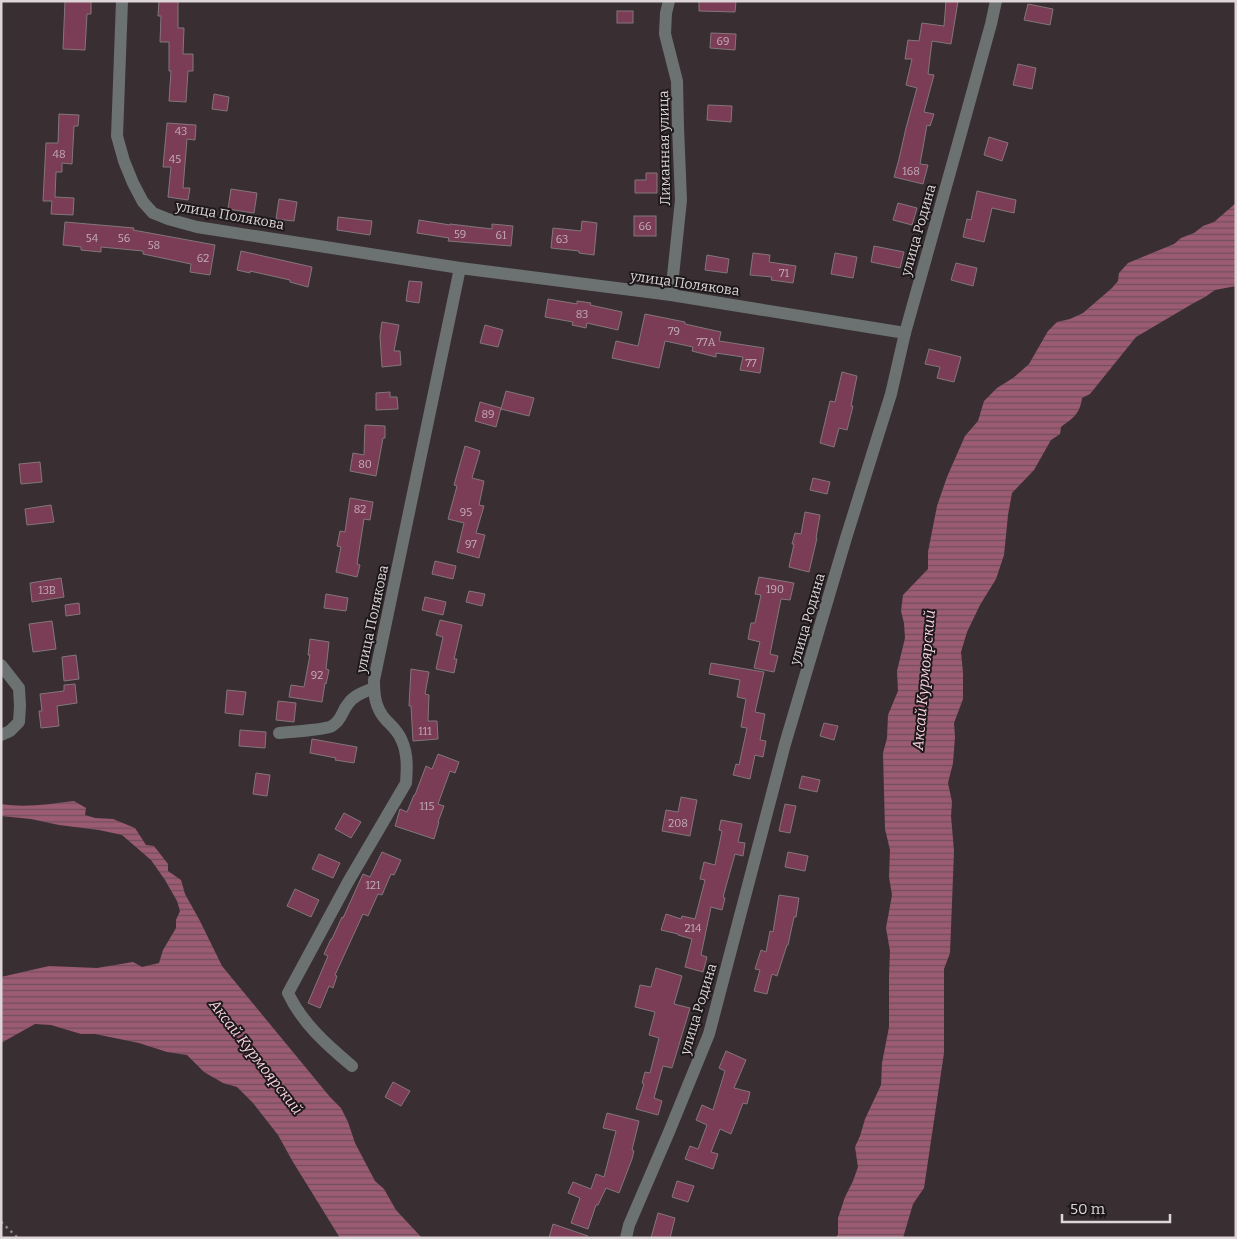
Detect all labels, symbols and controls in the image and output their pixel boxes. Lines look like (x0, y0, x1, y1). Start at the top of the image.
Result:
house number: 69 (717, 35, 729, 48)
street label: Лиманная улица (655, 90, 674, 206)
house number: 43 (175, 125, 187, 138)
house number: 48 (52, 148, 66, 161)
house number: 45 (169, 153, 181, 166)
house number: 168 (902, 165, 920, 178)
street label: улица Родина (897, 182, 940, 279)
street label: улица Полякова (173, 197, 286, 233)
house number: 66 (639, 220, 651, 233)
house number: 59 (454, 228, 466, 241)
house number: 61 (496, 229, 507, 242)
house number: 54 (86, 232, 99, 245)
house number: 56 (118, 232, 130, 245)
house number: 63 (556, 233, 568, 246)
house number: 58 (148, 239, 160, 252)
house number: 62 (197, 252, 209, 265)
street label: улица Полякова (628, 267, 741, 300)
house number: 71 (779, 267, 790, 280)
house number: 83 (576, 308, 588, 321)
house number: 79 (668, 325, 680, 338)
house number: 77А (697, 336, 716, 349)
house number: 77 (745, 357, 757, 370)
house number: 89 (481, 408, 495, 421)
house number: 80 (358, 458, 372, 471)
house number: 82 (354, 503, 366, 516)
house number: 95 (460, 506, 472, 519)
house number: 97 (465, 538, 477, 551)
street label: улица Полякова (353, 563, 392, 676)
street label: улица Родина (786, 571, 829, 668)
house number: 190 (766, 583, 784, 596)
house number: 13В (38, 584, 56, 597)
water label: Аксай Курмоярский (909, 609, 939, 752)
house number: 92 (311, 669, 323, 682)
house number: 111 (418, 725, 432, 738)
house number: 115 (420, 800, 435, 813)
house number: 208 (668, 817, 688, 830)
house number: 121 (366, 879, 381, 892)
house number: 214 (685, 922, 702, 935)
street label: улица Родина (676, 961, 721, 1058)
water label: Аксай Курмоярский (205, 995, 306, 1118)
scale bar (1062, 1192, 1170, 1224)
text: 50 m (1070, 1200, 1106, 1218)

